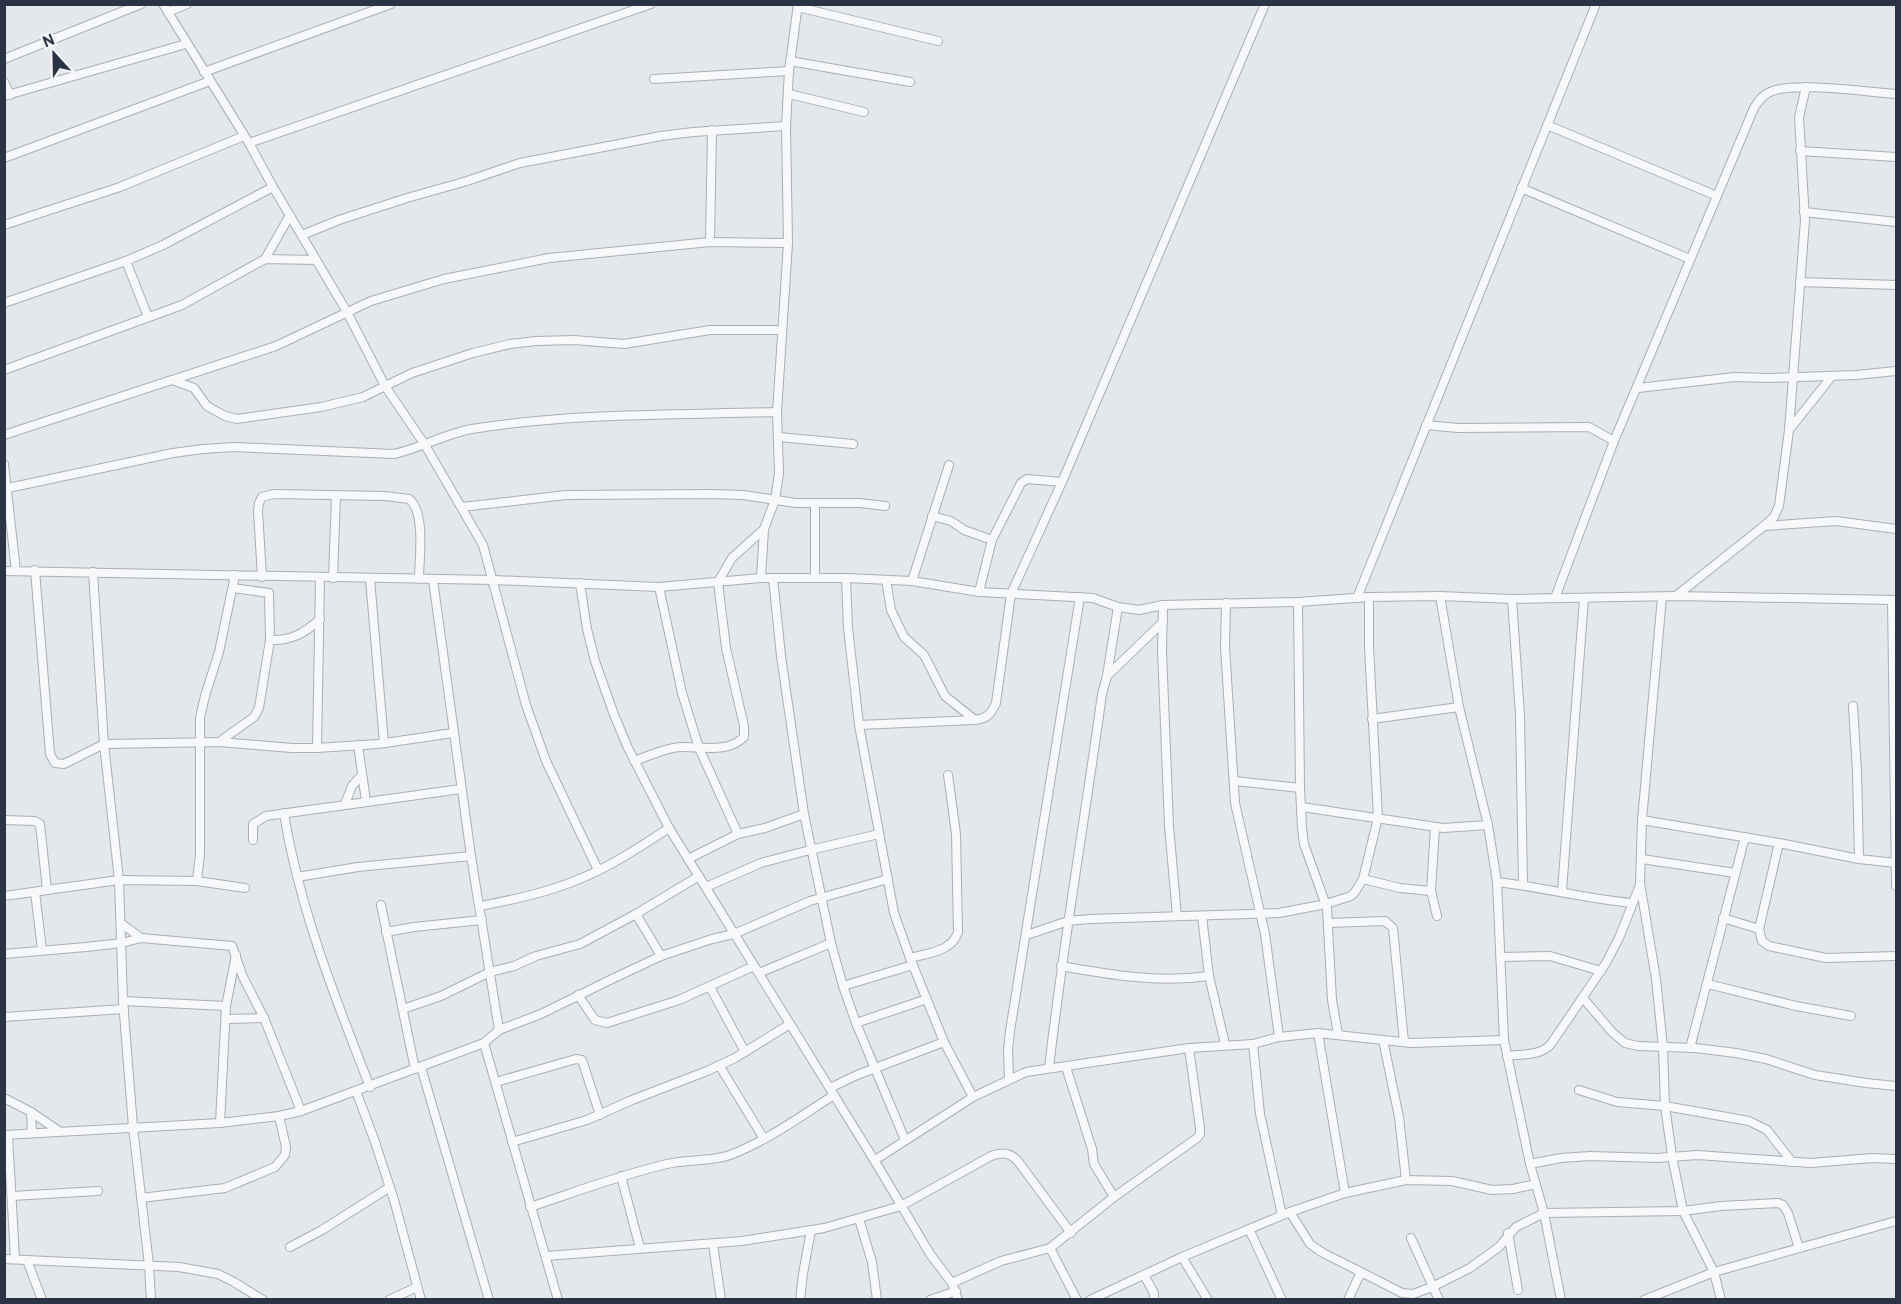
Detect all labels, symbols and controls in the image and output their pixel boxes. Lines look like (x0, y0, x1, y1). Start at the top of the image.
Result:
north arrow (24, 24, 84, 84)
text: N (40, 31, 58, 53)

